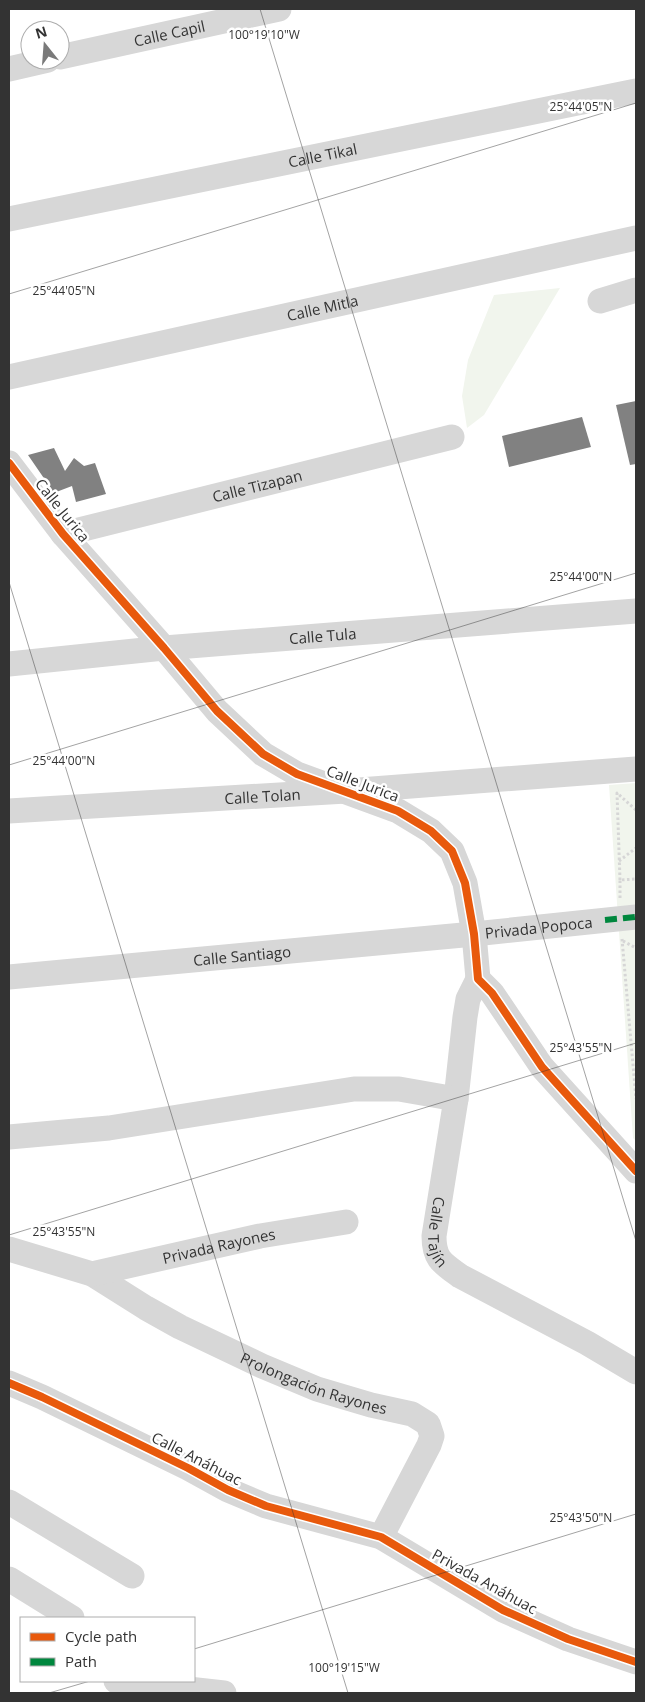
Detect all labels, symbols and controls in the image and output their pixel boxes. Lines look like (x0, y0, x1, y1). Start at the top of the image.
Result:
street label: Calle Capil (132, 16, 207, 51)
north arrow (20, 20, 70, 70)
text: N (33, 21, 49, 43)
text: 100°19'10"W (228, 26, 300, 43)
text: 25°44'05"N (550, 98, 612, 115)
street label: Calle Tikal (286, 138, 359, 172)
text: 25°44'05"N (33, 282, 95, 299)
street label: Calle Mitla (285, 290, 360, 325)
street label: Calle Tizapan (210, 465, 304, 506)
street label: Calle Jurica (31, 474, 95, 546)
text: 25°44'00"N (550, 568, 612, 585)
street label: Calle Tula (288, 623, 357, 648)
text: 25°44'00"N (33, 752, 95, 769)
street label: Calle Jurica (324, 760, 402, 806)
street label: Calle Tolan (224, 784, 301, 808)
street label: Privada Popoca (484, 912, 593, 943)
street label: Calle Santiago (192, 941, 292, 970)
text: 25°43'55"N (550, 1039, 612, 1056)
street label: Calle Tajín (424, 1195, 452, 1271)
text: 25°43'55"N (33, 1223, 95, 1240)
street label: Privada Rayones (160, 1224, 277, 1268)
street label: Prolongación Rayones (237, 1347, 389, 1418)
street label: Calle Anáhuac (149, 1427, 245, 1489)
text: 25°43'50"N (550, 1509, 612, 1526)
street label: Privada Anáhuac (429, 1544, 541, 1618)
legend (20, 1617, 195, 1682)
text: Cycle path (65, 1626, 137, 1646)
text: Path (65, 1651, 97, 1671)
text: 100°19'15"W (308, 1659, 380, 1676)

